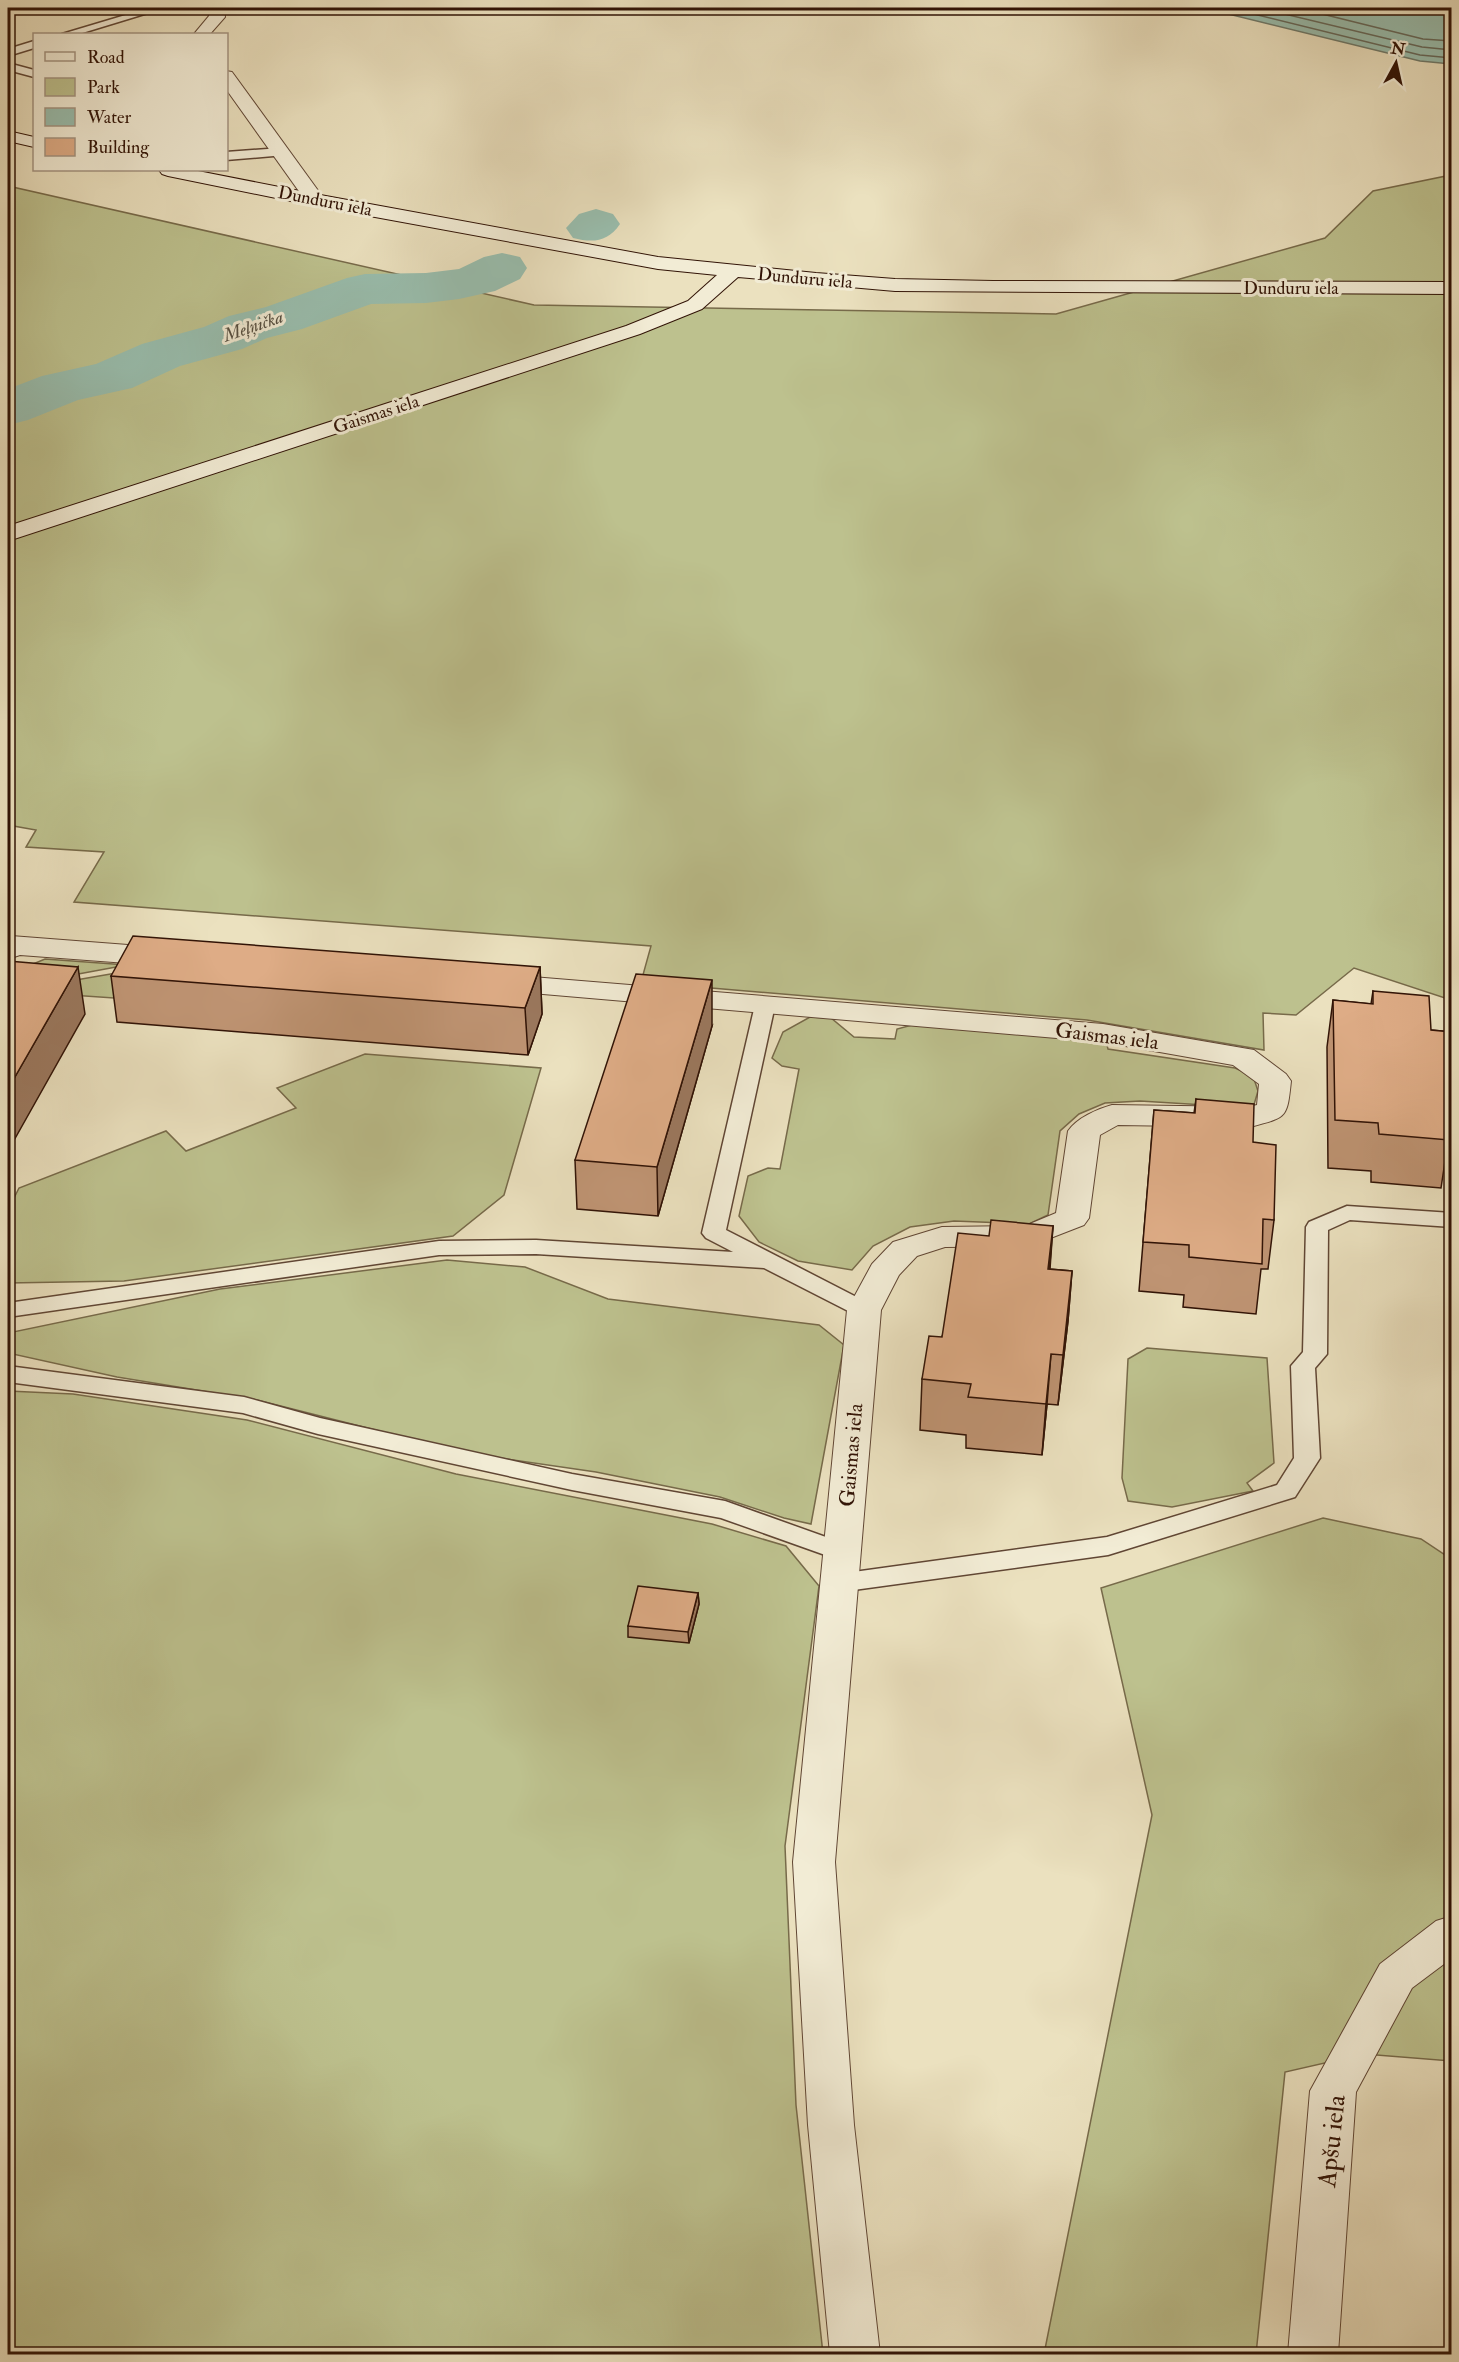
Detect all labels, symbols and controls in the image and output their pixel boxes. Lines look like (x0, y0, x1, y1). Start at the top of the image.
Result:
legend (33, 33, 228, 171)
north arrow (1366, 33, 1426, 93)
text: N (1388, 38, 1407, 60)
text: Road (87, 46, 125, 69)
text: Park (87, 76, 120, 99)
text: Water (86, 106, 131, 129)
text: Building (87, 136, 150, 159)
street label: Dunduru iela (276, 181, 375, 222)
street label: Dunduru iela (756, 263, 854, 294)
street label: Dunduru iela (1243, 277, 1339, 300)
water label: Meļņička (219, 305, 286, 348)
street label: Gaismas iela (330, 390, 423, 439)
street label: Gaismas iela (1054, 1017, 1161, 1056)
street label: Gaismas iela (834, 1402, 870, 1508)
street label: Apšu iela (1311, 2093, 1354, 2190)

